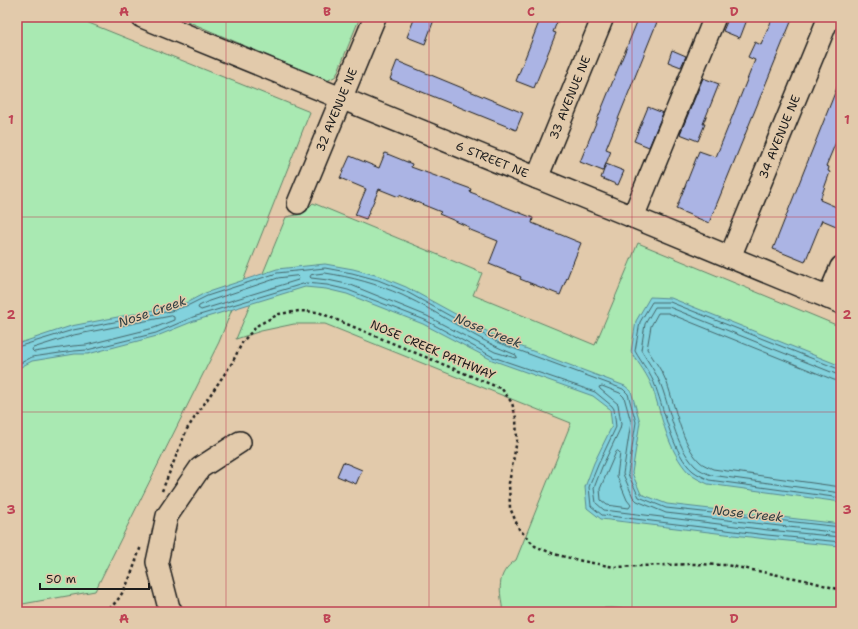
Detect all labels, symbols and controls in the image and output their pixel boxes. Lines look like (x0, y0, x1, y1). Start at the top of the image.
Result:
text: A (119, 3, 129, 20)
text: B (323, 3, 331, 20)
text: C (527, 3, 535, 20)
text: D (729, 3, 739, 20)
street label: 33 AVENUE NE (546, 53, 594, 142)
street label: 32 AVENUE NE (312, 65, 361, 154)
street label: 34 AVENUE NE (755, 92, 804, 181)
text: 1 (8, 111, 14, 128)
text: 1 (844, 111, 850, 128)
street label: 6 STREET NE (453, 138, 531, 182)
water label: Nose Creek (116, 292, 189, 331)
text: 2 (6, 306, 16, 323)
text: 2 (842, 306, 852, 323)
water label: Nose Creek (452, 309, 524, 352)
street label: NOSE CREEK PATHWAY (368, 316, 499, 384)
text: 3 (6, 501, 16, 518)
water label: Nose Creek (712, 501, 785, 526)
text: 3 (842, 501, 852, 518)
scale bar (40, 565, 149, 591)
text: 50 m (46, 571, 76, 587)
text: A (119, 610, 129, 627)
text: B (323, 610, 331, 627)
text: C (527, 610, 535, 627)
text: D (729, 610, 739, 627)

